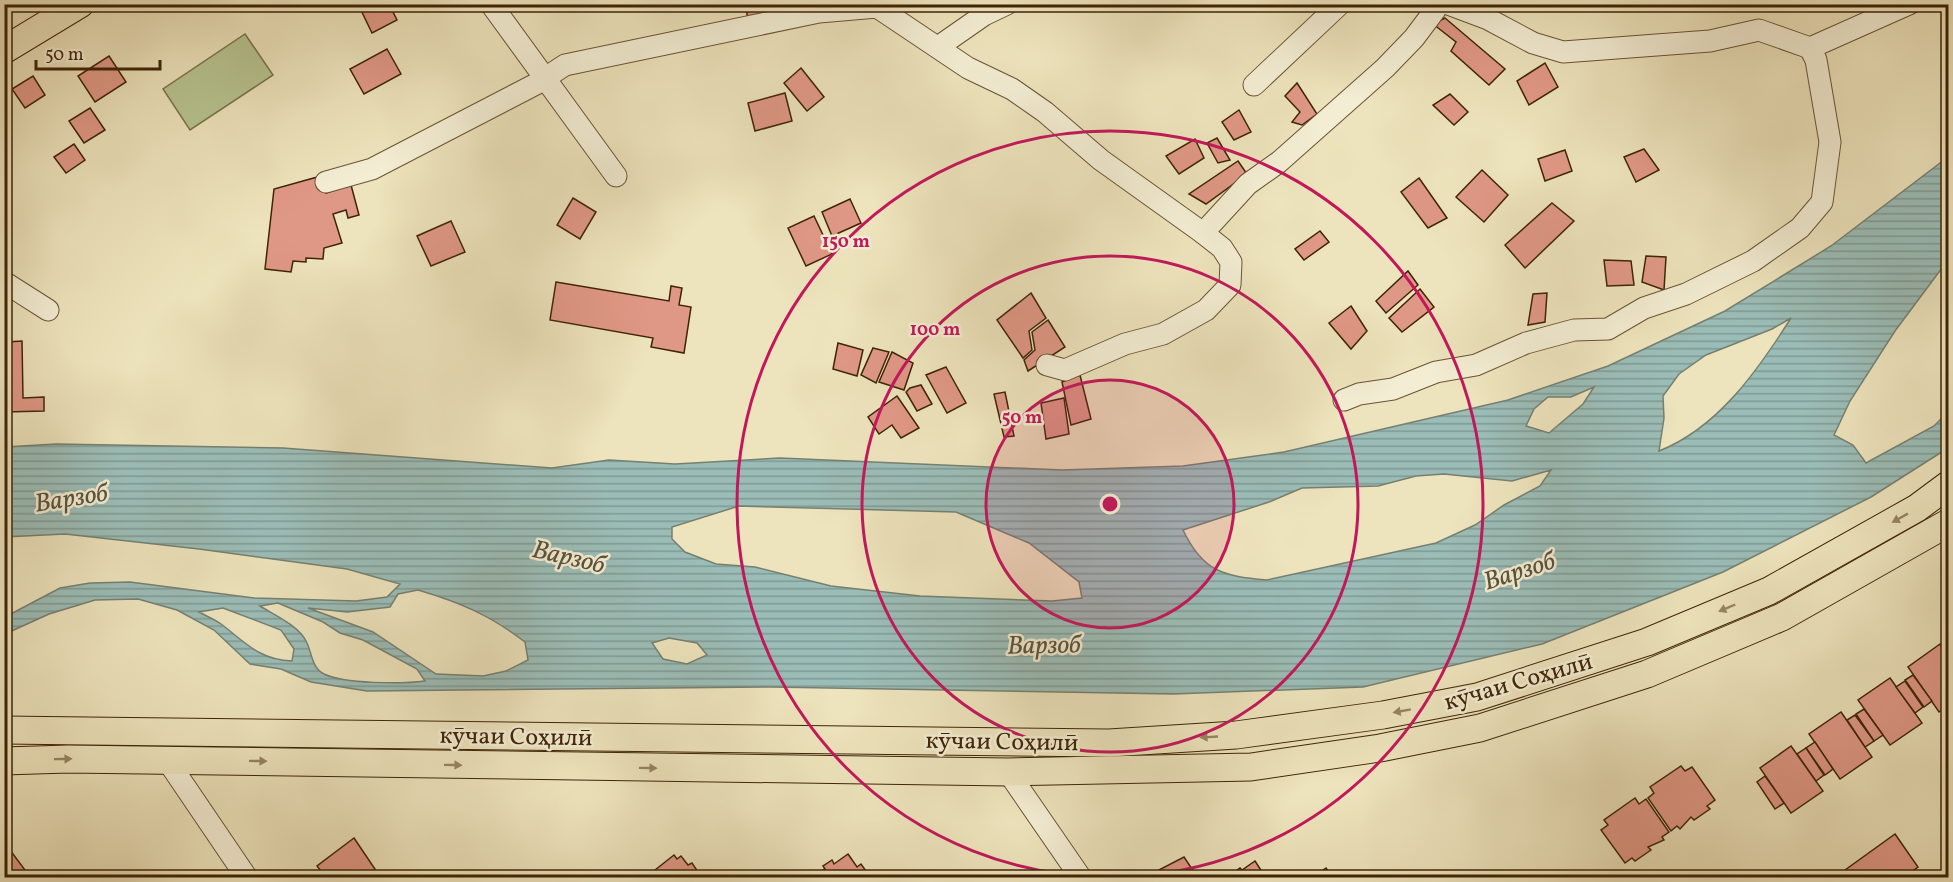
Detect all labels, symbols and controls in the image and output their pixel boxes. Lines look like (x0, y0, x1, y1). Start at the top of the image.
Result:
scale bar (36, 33, 160, 71)
text: 50 m (45, 43, 84, 68)
text: 150 m (822, 230, 870, 255)
text: 100 m (910, 318, 960, 343)
text: 50 m (1002, 406, 1042, 431)
water label: Варзоб (32, 475, 112, 523)
centre of rings (1100, 494, 1120, 514)
one-way arrow (1892, 512, 1908, 523)
water label: Варзоб (529, 532, 610, 584)
water label: Варзоб (1479, 543, 1562, 600)
one-way arrow (1718, 603, 1736, 613)
water label: Варзоб (1007, 627, 1083, 665)
street label: кӯчаи Соҳилӣ (1440, 646, 1597, 720)
one-way arrow (1392, 707, 1411, 716)
street label: кӯчаи Соҳилӣ (439, 720, 593, 756)
street label: кӯчаи Соҳилӣ (925, 725, 1079, 761)
one-way arrow (1199, 732, 1218, 742)
one-way arrow (53, 754, 72, 764)
one-way arrow (248, 757, 267, 766)
one-way arrow (443, 760, 462, 770)
one-way arrow (638, 763, 657, 772)

